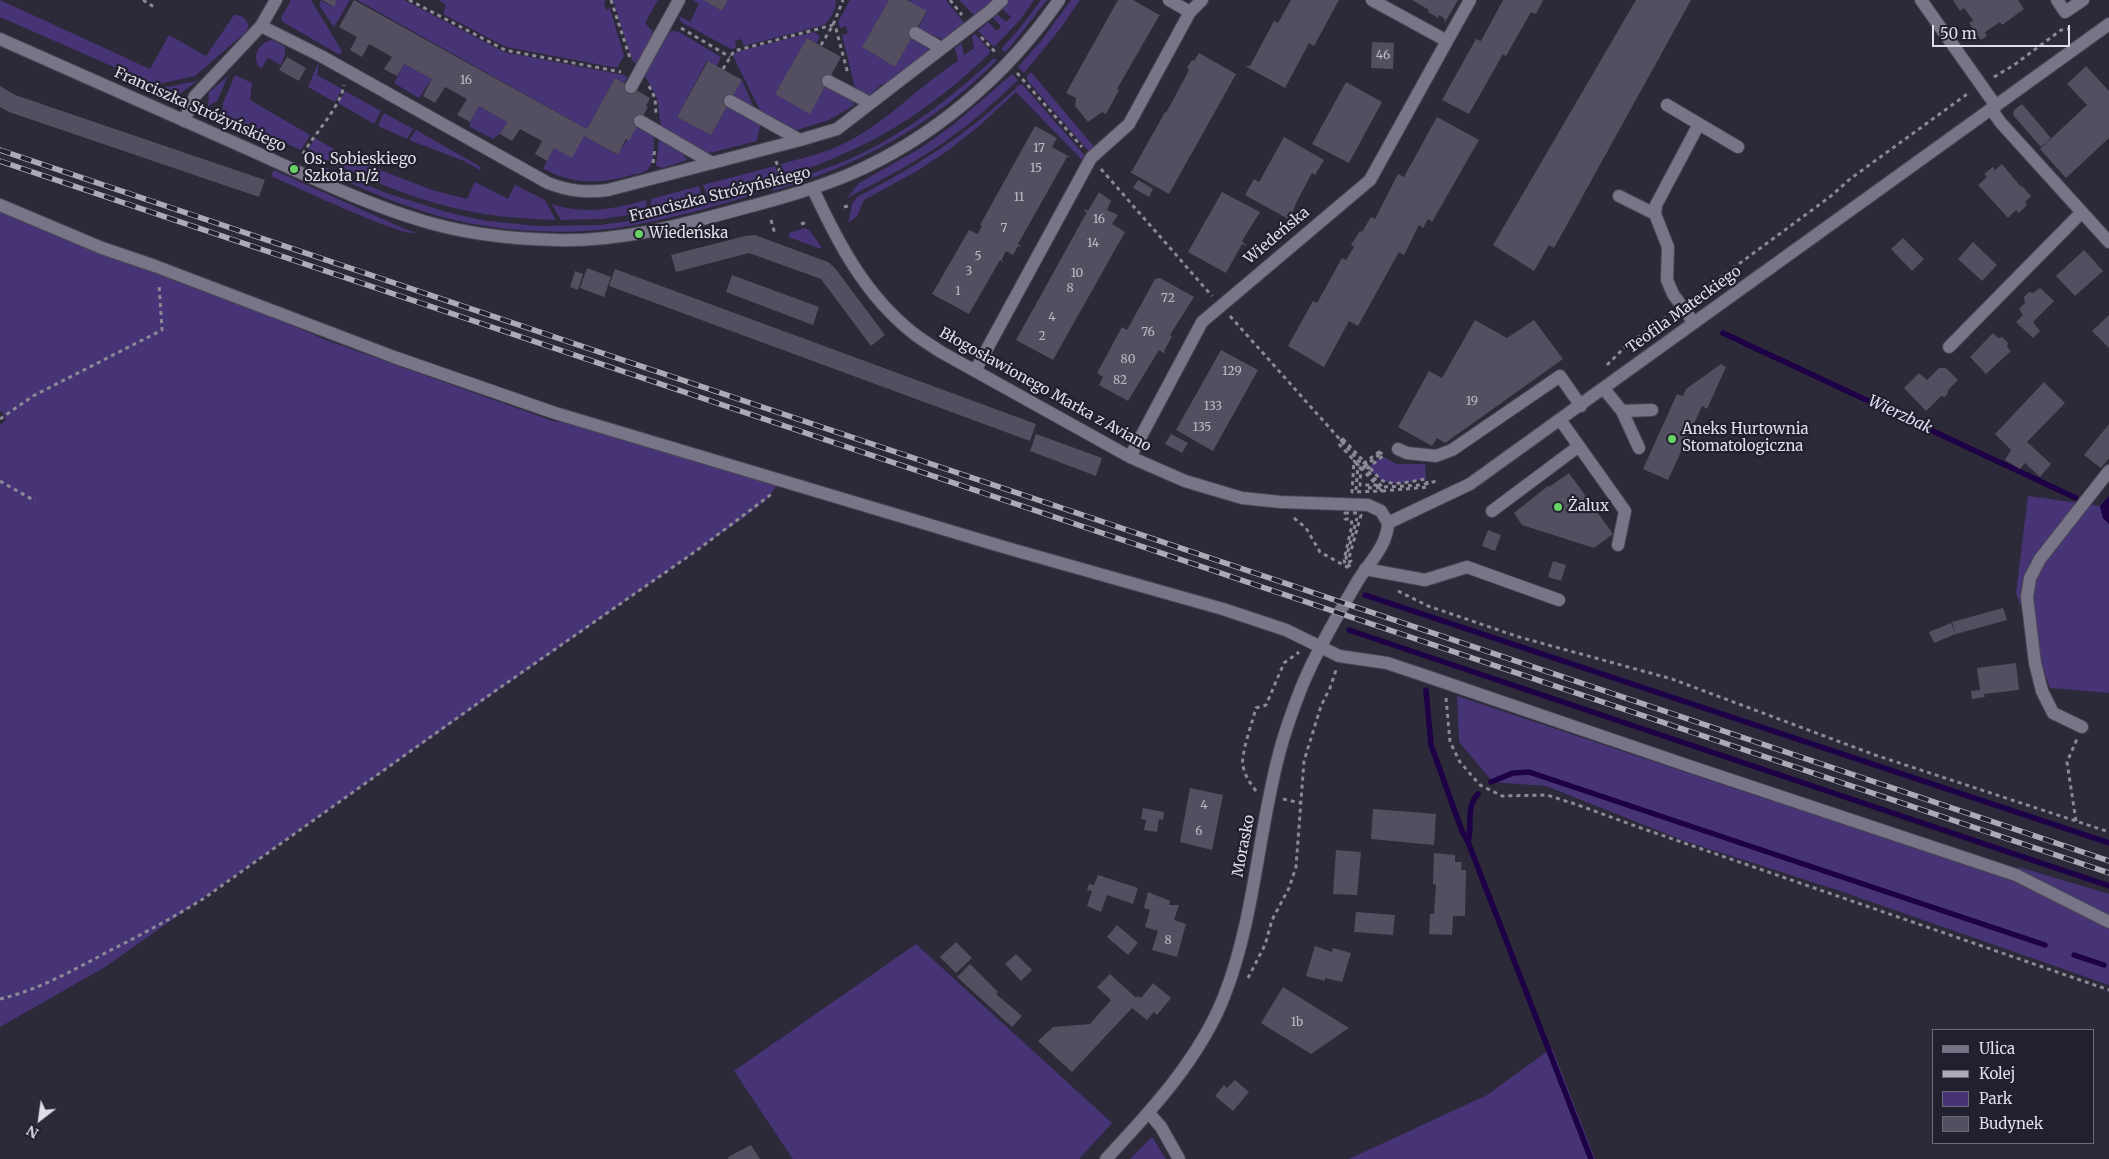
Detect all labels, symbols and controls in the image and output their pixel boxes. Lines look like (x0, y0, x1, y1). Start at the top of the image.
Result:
scale bar (1934, 15, 2072, 47)
text: 50 m (1940, 24, 1977, 43)
house number: 46 (1376, 49, 1390, 63)
street label: Franciszka Stróżyńskiego (111, 64, 289, 156)
house number: 16 (460, 74, 472, 88)
house number: 17 (1033, 142, 1045, 156)
place label: Os. Sobieskiego Szkoła n/ż (304, 151, 416, 186)
house number: 15 (1030, 162, 1042, 176)
marker: Os. Sobieskiego Szkoła n/ż (288, 163, 300, 175)
street label: Franciszka Stróżyńskiego (628, 164, 812, 226)
house number: 11 (1014, 191, 1024, 205)
street label: Wiedeńska (1241, 204, 1313, 268)
house number: 16 (1093, 213, 1105, 227)
house number: 7 (1001, 222, 1007, 236)
place label: Wiedeńska (649, 225, 728, 243)
marker: Wiedeńska (633, 228, 645, 240)
house number: 14 (1087, 237, 1099, 251)
house number: 5 (974, 250, 982, 264)
street label: Teofila Mateckiego (1623, 262, 1745, 358)
house number: 3 (966, 265, 972, 279)
house number: 10 (1071, 267, 1083, 281)
house number: 8 (1066, 282, 1074, 296)
house number: 1 (955, 285, 961, 299)
house number: 72 (1161, 292, 1175, 306)
house number: 4 (1048, 311, 1056, 325)
street label: Błogosławionego Marka z Aviano (936, 324, 1154, 456)
house number: 76 (1141, 326, 1155, 340)
house number: 2 (1038, 330, 1046, 344)
house number: 80 (1121, 353, 1135, 367)
house number: 129 (1222, 365, 1242, 379)
house number: 82 (1113, 374, 1127, 388)
water label: Wierzbak (1865, 392, 1935, 438)
house number: 19 (1466, 395, 1478, 409)
house number: 133 (1204, 400, 1222, 414)
house number: 135 (1193, 421, 1211, 435)
place label: Aneks Hurtownia Stomatologiczna (1682, 421, 1809, 456)
marker: Aneks Hurtownia Stomatologiczna (1666, 433, 1678, 445)
place label: Żalux (1568, 498, 1609, 516)
marker: Żalux (1552, 501, 1564, 513)
house number: 4 (1200, 799, 1208, 813)
street label: Morasko (1229, 813, 1259, 879)
house number: 6 (1195, 825, 1203, 839)
house number: 8 (1164, 934, 1172, 948)
house number: 1b (1291, 1016, 1303, 1030)
legend (1932, 1029, 2094, 1144)
text: Ulica (1979, 1039, 2015, 1058)
text: Kolej (1979, 1064, 2015, 1083)
text: Park (1979, 1089, 2012, 1108)
north arrow (15, 1094, 65, 1144)
text: Budynek (1979, 1114, 2043, 1133)
text: N (23, 1121, 42, 1143)

